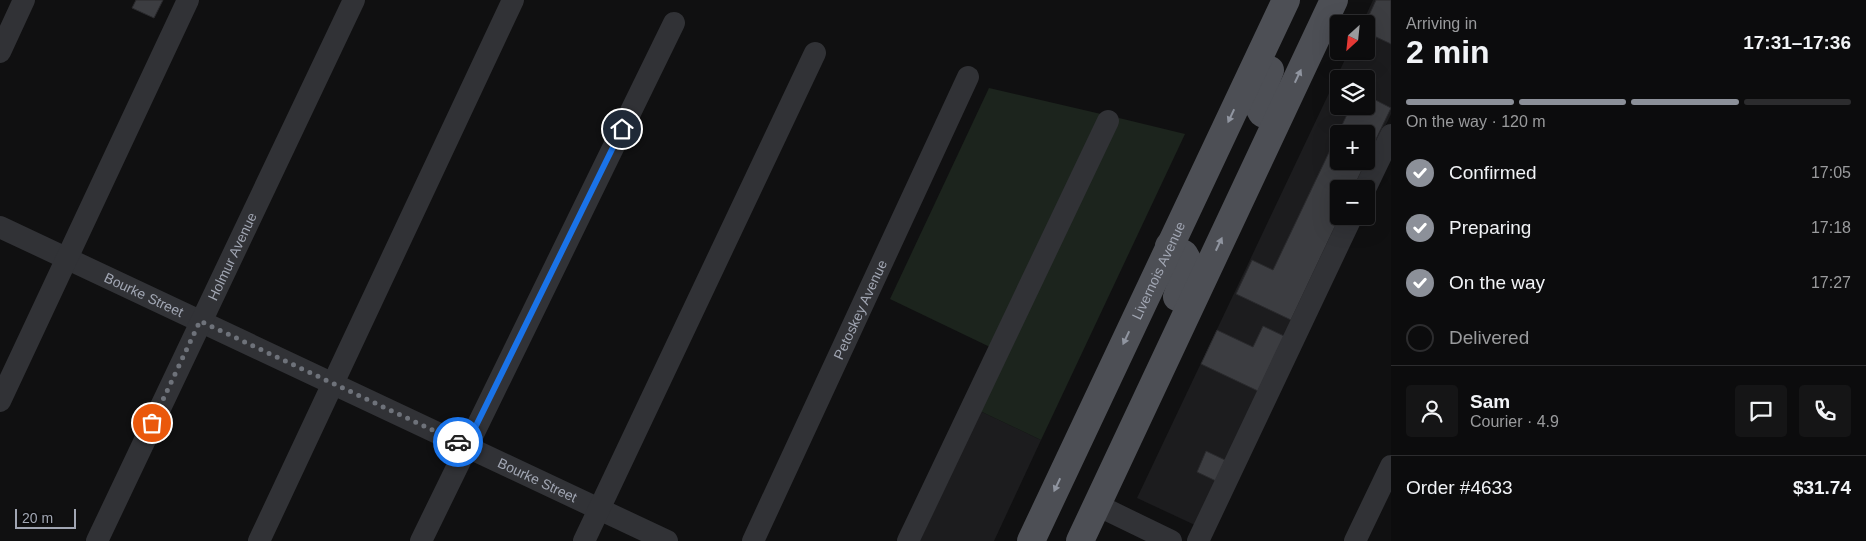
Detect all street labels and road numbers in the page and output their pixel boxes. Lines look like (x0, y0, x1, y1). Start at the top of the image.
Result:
street label: Holmur Avenue (204, 210, 260, 303)
street label: Livernois Avenue (1129, 219, 1189, 322)
street label: Petoskey Avenue (830, 257, 890, 362)
street label: Bourke Street (102, 269, 186, 320)
street label: Bourke Street (495, 455, 580, 506)

